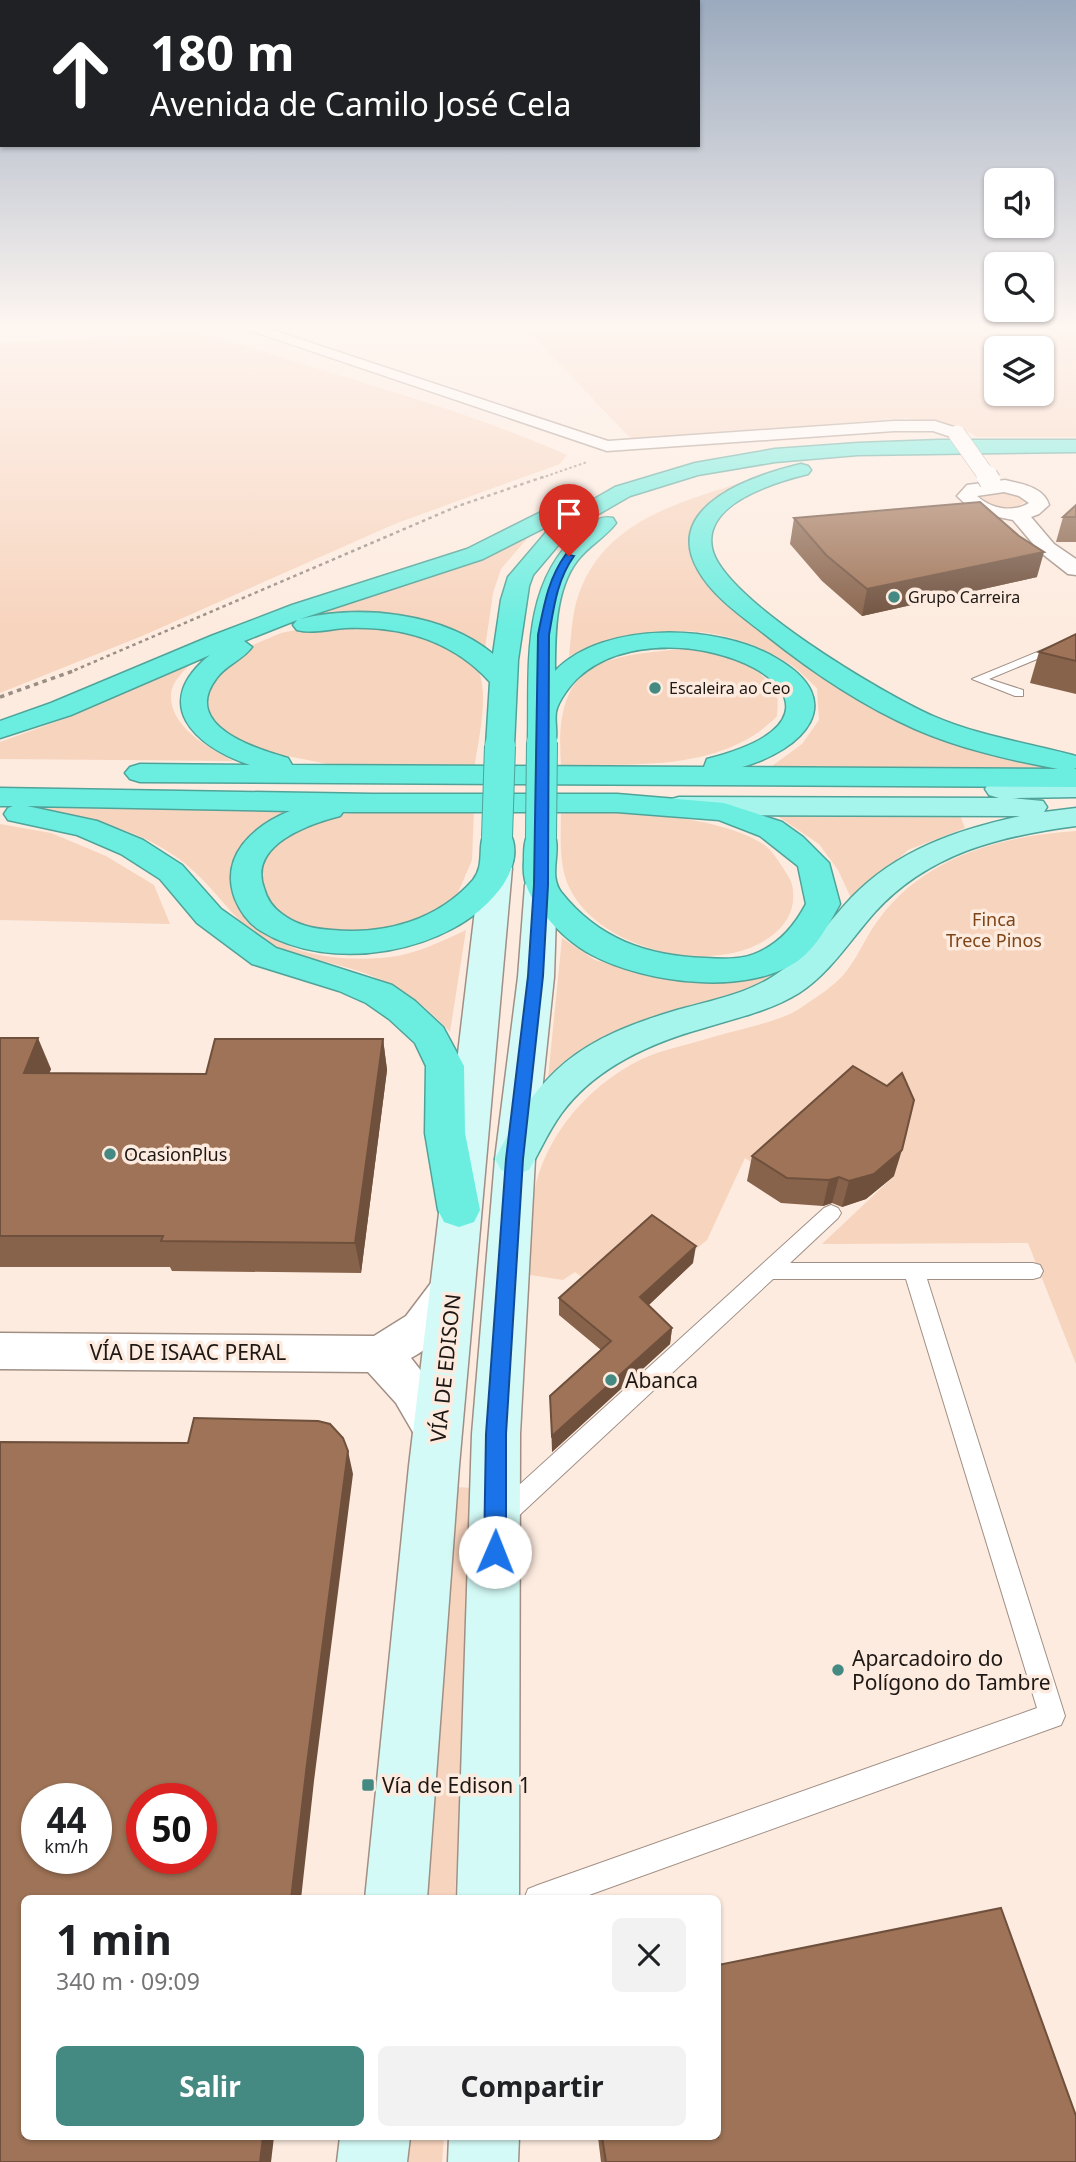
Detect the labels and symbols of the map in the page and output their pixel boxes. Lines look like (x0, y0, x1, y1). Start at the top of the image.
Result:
pin (539, 484, 599, 556)
place label: Grupo Carreira (908, 586, 1020, 608)
marker: Grupo Carreira (886, 589, 902, 605)
place label: Escaleira ao Ceo (669, 677, 791, 699)
marker: Escaleira ao Ceo (647, 680, 663, 696)
park label: Finca Trece Pinos (946, 907, 1042, 952)
place label: OcasionPlus (124, 1142, 227, 1166)
marker: OcasionPlus (102, 1146, 118, 1162)
street label: VÍA DE EDISON (423, 1292, 467, 1444)
street label: VÍA DE ISAAC PERAL (90, 1338, 286, 1366)
place label: Abanca (625, 1366, 698, 1394)
marker: Abanca (603, 1372, 619, 1388)
position arrow (458, 1515, 532, 1589)
place label: Aparcadoiro do Polígono do Tambre (852, 1644, 1051, 1696)
marker: Aparcadoiro do Polígono do Tambre (830, 1662, 846, 1678)
place label: Vía de Edison 1 (382, 1771, 531, 1799)
marker: Vía de Edison 1 (360, 1777, 376, 1793)
speed limit sign: 50 (126, 1783, 217, 1874)

